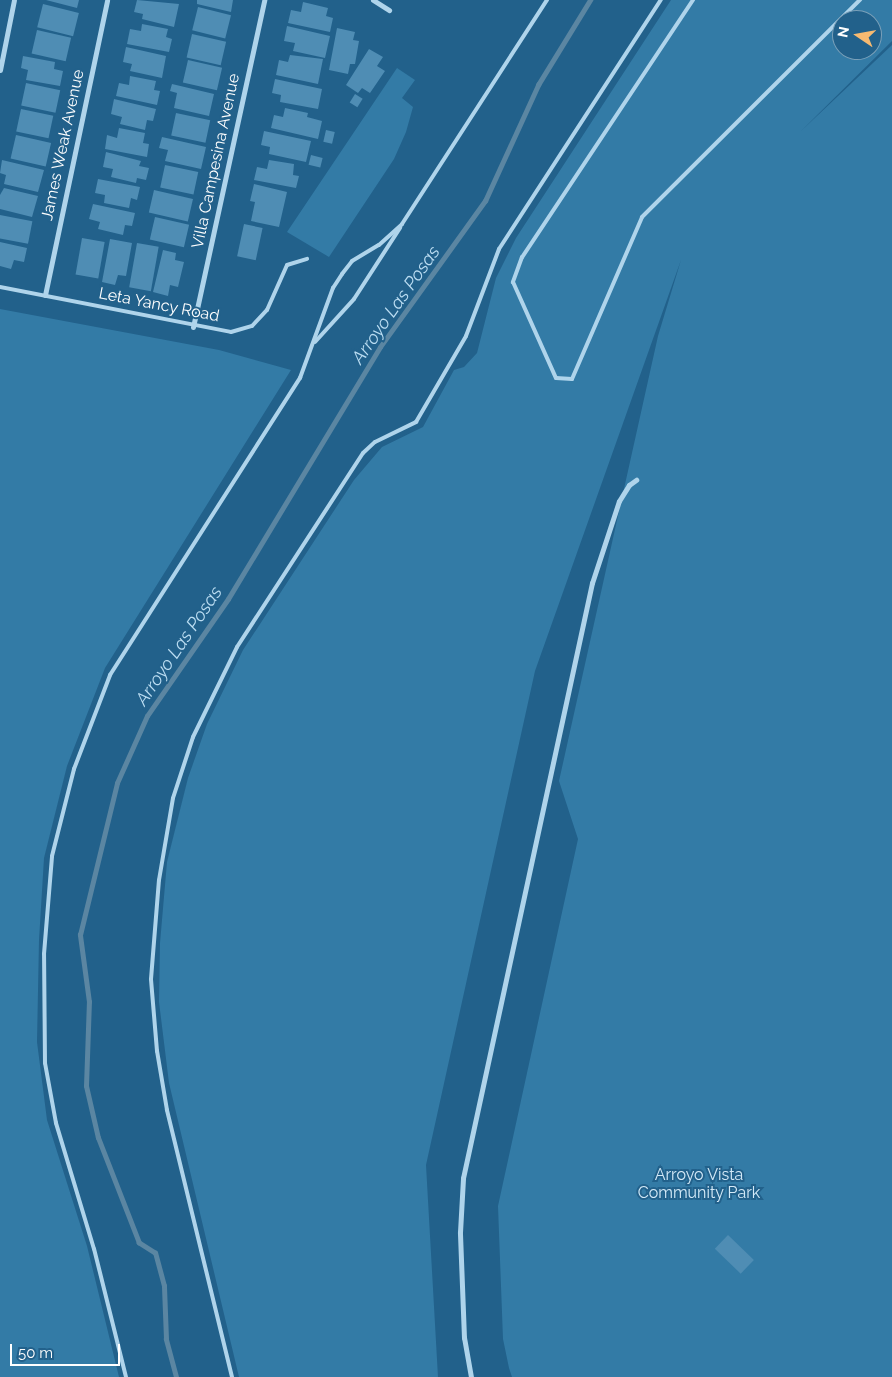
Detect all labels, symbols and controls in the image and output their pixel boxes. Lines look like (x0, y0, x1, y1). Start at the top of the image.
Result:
north arrow (832, 10, 882, 60)
text: N (834, 25, 852, 39)
street label: James Weak Avenue (38, 67, 88, 223)
street label: Villa Campesina Avenue (188, 71, 244, 251)
water label: Arroyo Las Posas (347, 242, 445, 368)
street label: Leta Yancy Road (97, 284, 221, 326)
water label: Arroyo Las Posas (131, 582, 227, 710)
park label: Arroyo Vista Community Park (637, 1165, 761, 1203)
scale bar (12, 1334, 122, 1366)
text: 50 m (18, 1344, 53, 1362)

